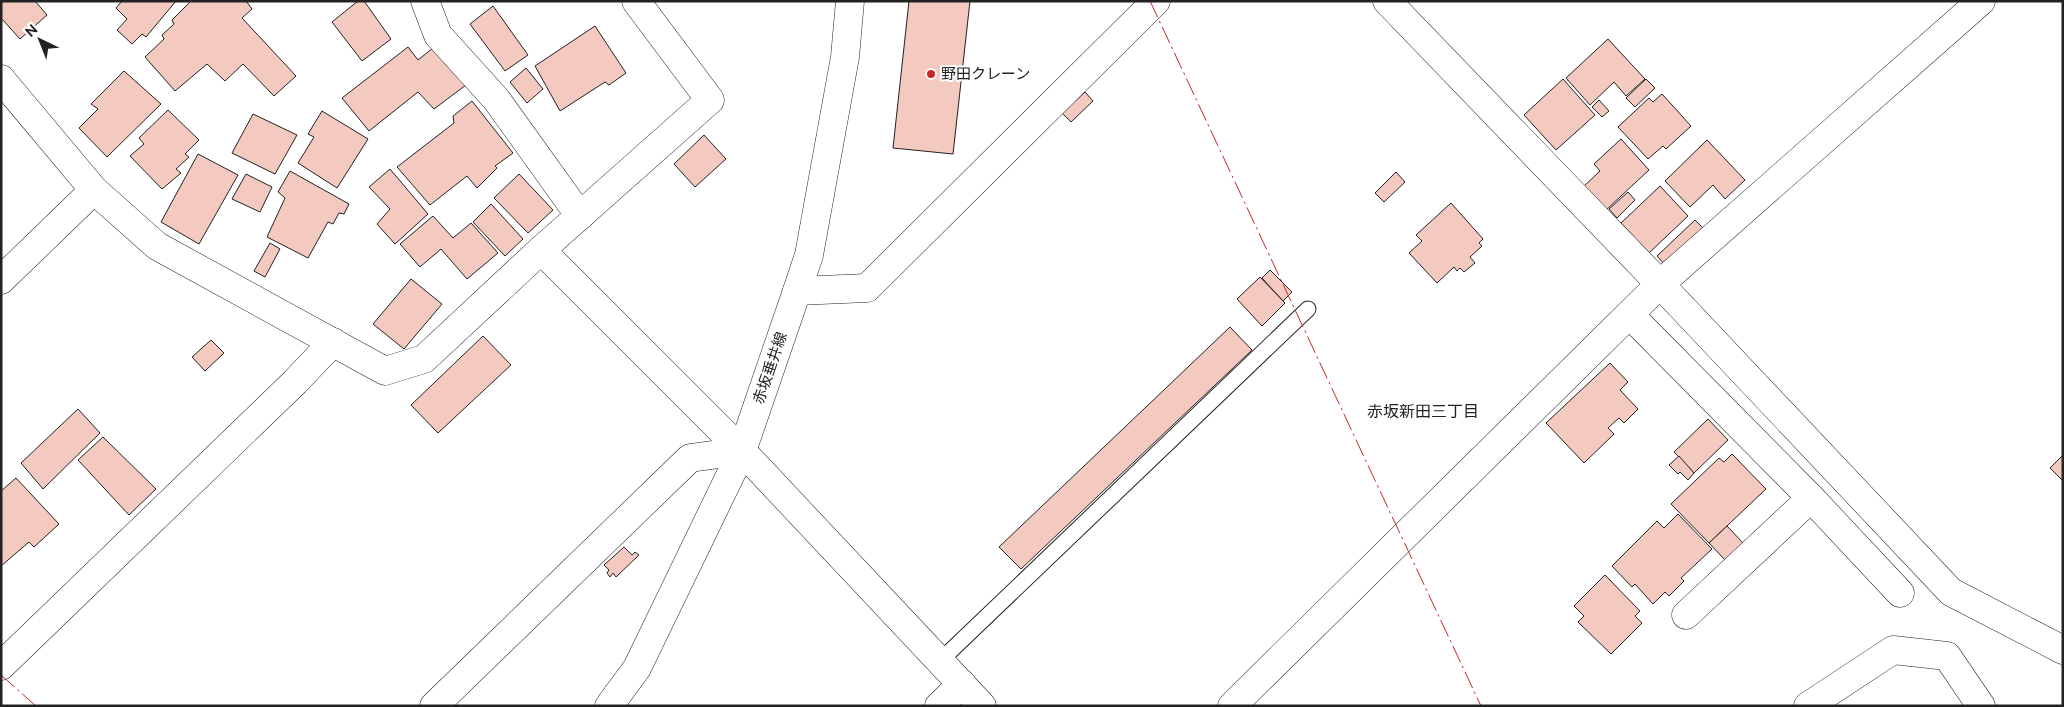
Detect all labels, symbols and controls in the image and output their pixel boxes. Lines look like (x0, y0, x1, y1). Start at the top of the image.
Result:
north arrow (15, 15, 65, 65)
text: N (22, 21, 40, 40)
place label: 野田クレーン (941, 65, 1030, 83)
marker: 野田クレーン (925, 68, 937, 80)
street label: 赤坂垂井線 (749, 330, 791, 406)
district label: 赤坂新田三丁目 (1367, 402, 1479, 421)

